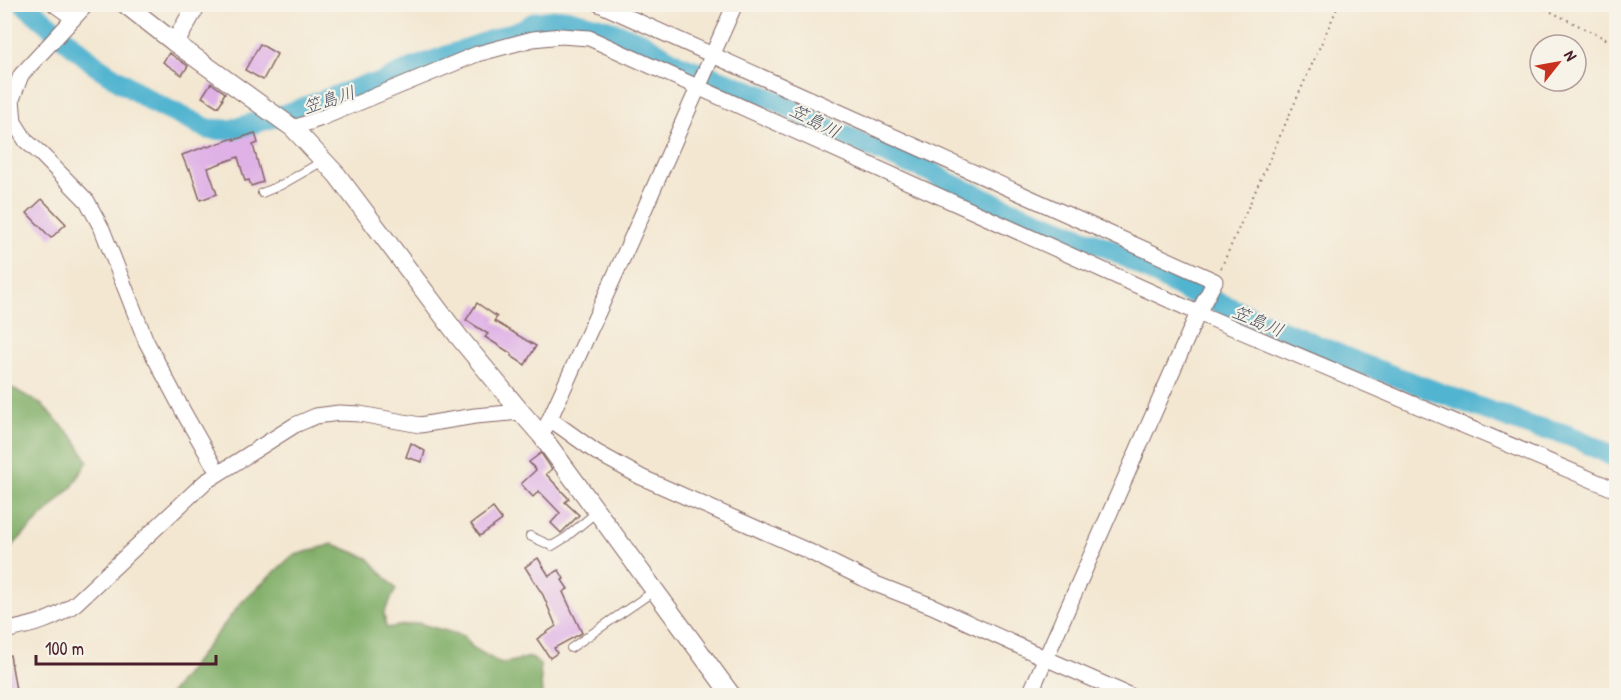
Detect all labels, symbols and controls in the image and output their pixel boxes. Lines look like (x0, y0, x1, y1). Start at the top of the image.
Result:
north arrow (1528, 33, 1588, 93)
text: N (1559, 46, 1583, 65)
water label: 笠島川 (299, 79, 358, 120)
water label: 笠島川 (785, 97, 845, 144)
water label: 笠島川 (1228, 298, 1288, 343)
scale bar (36, 628, 216, 666)
text: 100 m (45, 636, 84, 661)

